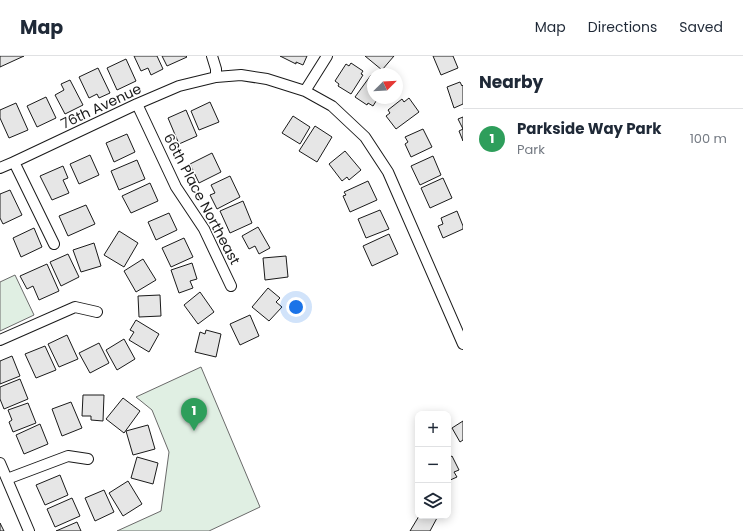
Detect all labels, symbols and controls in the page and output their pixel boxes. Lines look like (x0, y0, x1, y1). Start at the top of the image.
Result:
text: Map (20, 14, 63, 41)
text: Map (535, 17, 566, 37)
text: Directions (588, 17, 657, 37)
text: Saved (679, 17, 723, 37)
north arrow (367, 68, 403, 104)
text: Nearby (479, 70, 543, 94)
street label: 76th Avenue (57, 78, 145, 133)
text: Parkside Way Park (517, 118, 662, 139)
text: 1 (490, 129, 494, 148)
text: 100 m (690, 129, 727, 148)
street label: 66th Place Northeast (159, 130, 245, 268)
text: Park (517, 140, 545, 159)
your location (286, 297, 306, 317)
pin: 1 (181, 398, 207, 431)
map controls (415, 411, 451, 519)
button: + (415, 411, 451, 447)
button: − (415, 447, 451, 483)
button: layers (415, 483, 451, 519)

